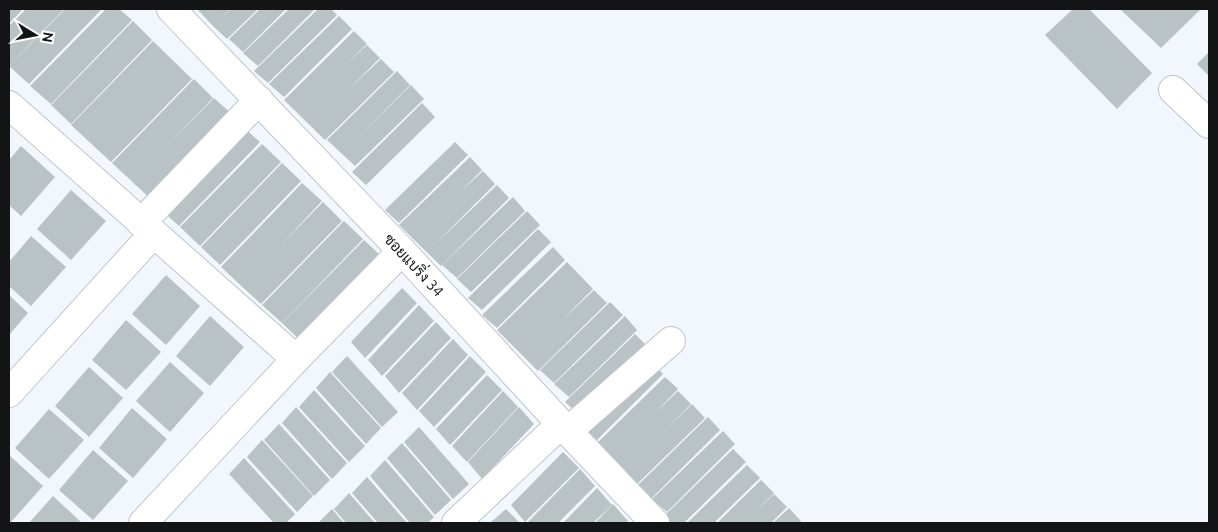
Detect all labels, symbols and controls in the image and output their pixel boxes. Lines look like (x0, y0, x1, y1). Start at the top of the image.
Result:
north arrow (10, 10, 60, 60)
text: N (39, 31, 57, 44)
street label: ซอยแบริ่ง 34 (381, 227, 451, 300)

